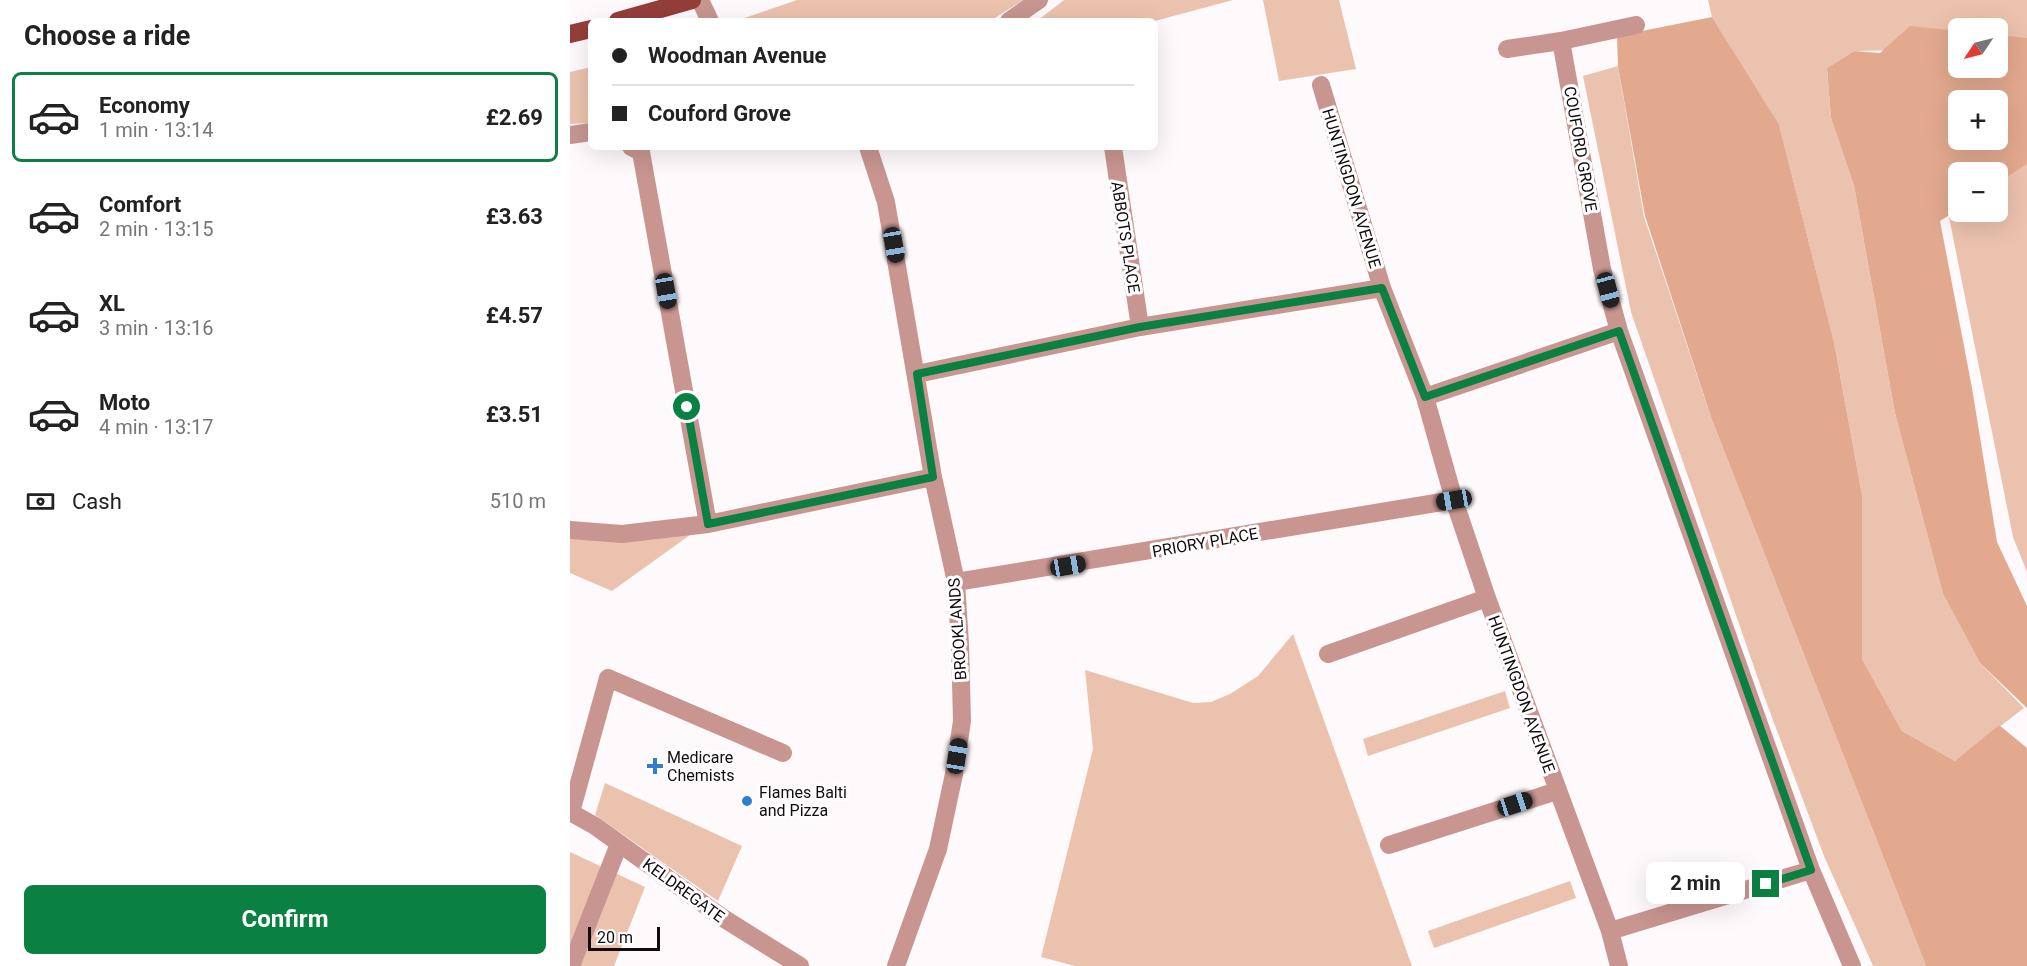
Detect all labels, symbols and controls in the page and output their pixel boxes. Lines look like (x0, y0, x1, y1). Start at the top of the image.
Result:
north arrow (1948, 18, 2008, 78)
map controls (1948, 18, 2008, 222)
text: Choose a ride (24, 20, 190, 52)
text: Woodman Avenue (648, 43, 826, 68)
street label: COUFORD GROVE (1560, 85, 1601, 213)
icon: car (27, 90, 81, 144)
button: + (1948, 90, 2008, 150)
text: Economy (99, 93, 190, 118)
text: Couford Grove (648, 101, 791, 126)
text: £2.69 (486, 105, 543, 130)
street label: HUNTINGDON AVENUE (1318, 106, 1385, 270)
text: 1 min · 13:14 (99, 118, 214, 142)
button: − (1948, 162, 2008, 222)
street label: ABBOTS PLACE (1107, 180, 1144, 294)
icon: car (27, 189, 81, 243)
text: Comfort (99, 192, 181, 217)
text: £3.63 (486, 204, 543, 229)
text: 2 min · 13:15 (99, 217, 214, 241)
car (882, 226, 906, 264)
car (1595, 270, 1621, 310)
car (654, 272, 678, 310)
icon: car (27, 288, 81, 342)
text: XL (99, 291, 125, 316)
text: £4.57 (486, 303, 543, 328)
text: 3 min · 13:16 (99, 316, 214, 340)
icon: car (27, 387, 81, 441)
text: Moto (99, 390, 150, 415)
route start (673, 393, 700, 420)
text: £3.51 (486, 402, 543, 427)
text: 4 min · 13:17 (99, 415, 214, 439)
icon: cash (24, 485, 57, 518)
car (1435, 488, 1473, 512)
text: Cash (72, 489, 122, 514)
text: 510 m (490, 489, 546, 513)
street label: PRIORY PLACE (1151, 524, 1259, 561)
car (1049, 554, 1087, 578)
street label: BROOKLANDS (944, 577, 971, 681)
street label: HUNTINGDON AVENUE (1484, 613, 1559, 775)
car (945, 737, 969, 775)
place label: Medicare Chemists (667, 748, 734, 785)
marker: Medicare Chemists (648, 759, 662, 773)
place label: Flames Balti and Pizza (759, 783, 847, 820)
car (1495, 790, 1535, 818)
marker: Flames Balti and Pizza (740, 794, 754, 808)
street label: KELDREGATE (639, 854, 728, 926)
callout: 2 min (1646, 863, 1745, 905)
route end (1752, 870, 1779, 897)
text: 2 min (1670, 871, 1721, 895)
button: Confirm (24, 885, 546, 954)
scale bar (588, 924, 660, 952)
text: 20 m (597, 928, 633, 947)

